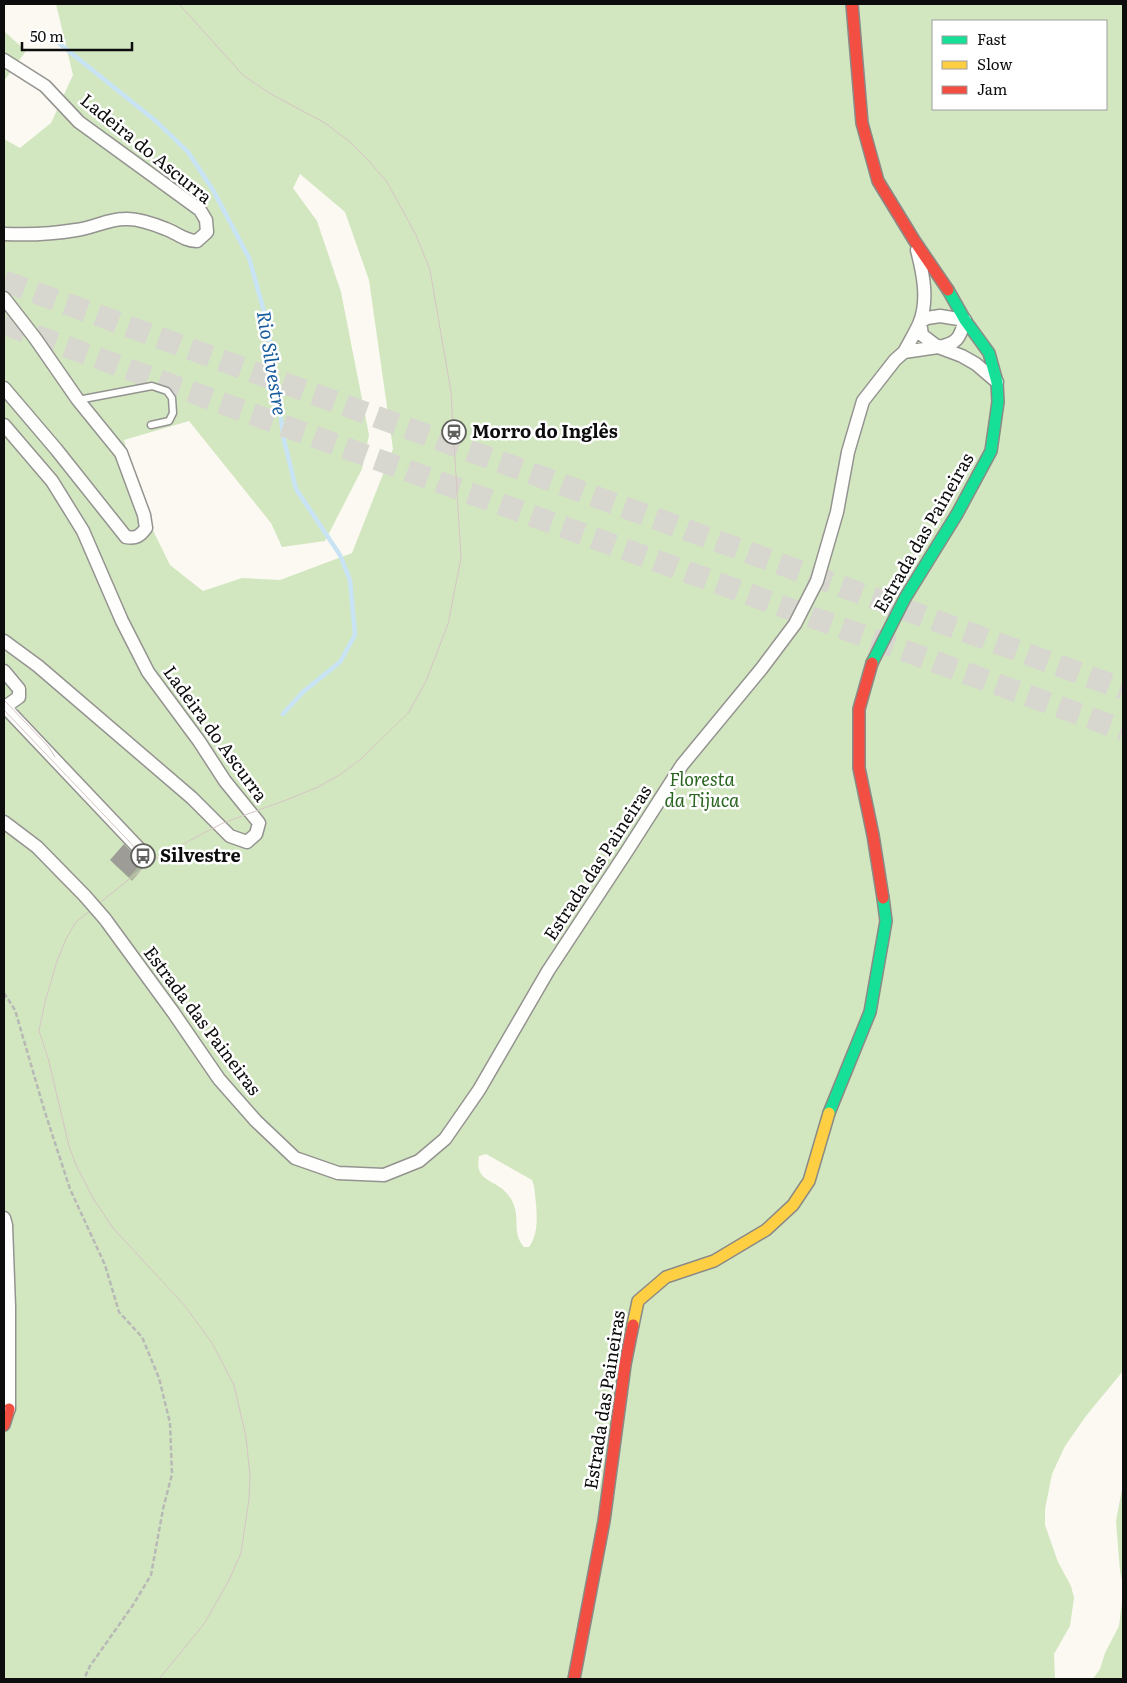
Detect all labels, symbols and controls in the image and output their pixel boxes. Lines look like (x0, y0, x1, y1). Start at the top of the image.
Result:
scale bar (22, 20, 132, 52)
legend (932, 20, 1107, 110)
text: 50 m (30, 24, 64, 47)
text: Fast (977, 27, 1006, 50)
text: Slow (977, 52, 1012, 75)
text: Jam (977, 77, 1008, 100)
street label: Ladeira do Ascurra (75, 86, 219, 210)
water label: Rio Silvestre (251, 309, 295, 417)
place label: Morro do Inglês (472, 417, 618, 444)
station icon: Morro do Inglês (441, 419, 467, 445)
street label: Estrada das Paineiras (866, 447, 980, 617)
street label: Ladeira do Ascurra (158, 659, 275, 807)
park label: Floresta da Tijuca (665, 765, 740, 813)
street label: Estrada das Paineiras (536, 779, 657, 945)
place label: Silvestre (160, 841, 241, 868)
bus stop icon: Silvestre (130, 843, 156, 869)
street label: Estrada das Paineiras (138, 940, 268, 1100)
street label: Estrada das Paineiras (576, 1308, 631, 1491)

